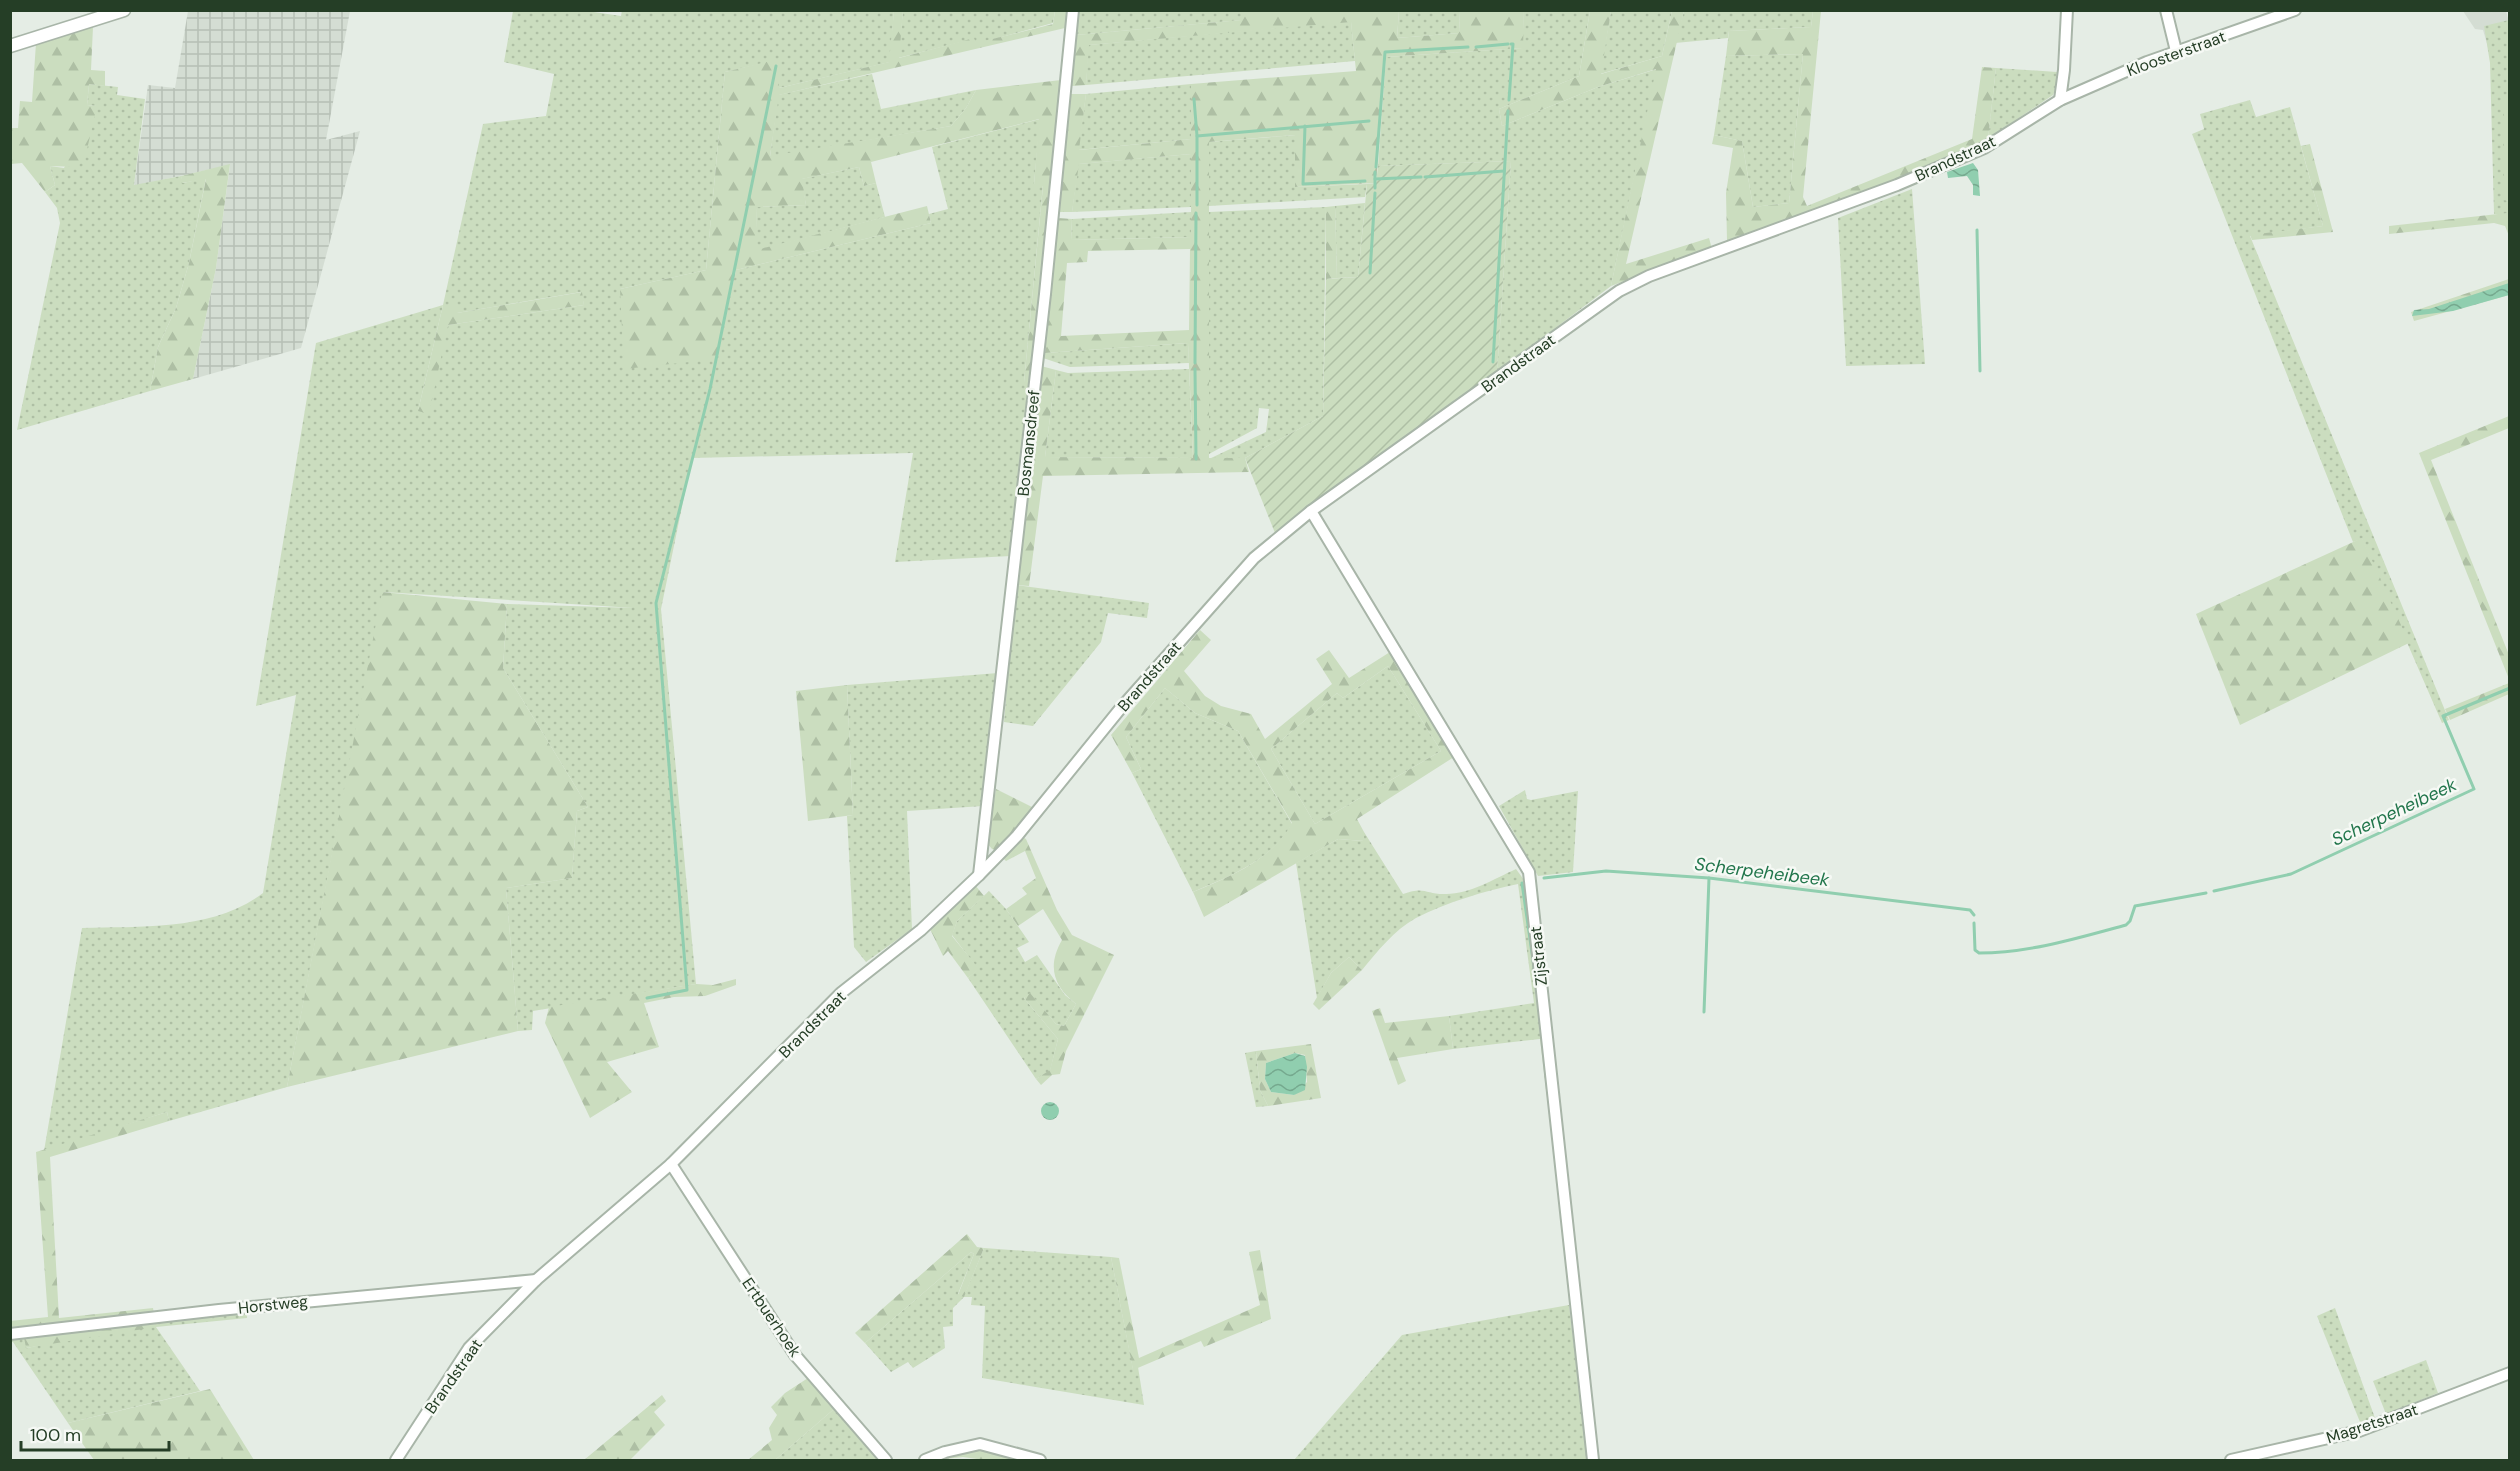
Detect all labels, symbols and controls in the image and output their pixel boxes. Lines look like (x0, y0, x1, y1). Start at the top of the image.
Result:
street label: Kloosterstraat (2124, 26, 2229, 81)
street label: Brandstraat (1911, 131, 1999, 186)
street label: Brandstraat (1477, 329, 1560, 397)
street label: Bosmansdreef (1012, 389, 1045, 497)
street label: Brandstraat (1113, 637, 1186, 716)
water label: Scherpeheibeek (2328, 772, 2461, 852)
water label: Scherpeheibeek (1693, 852, 1831, 892)
street label: Zijstraat (1525, 925, 1552, 987)
street label: Brandstraat (774, 986, 850, 1062)
street label: Ertbuerhoek (737, 1274, 806, 1361)
street label: Horstweg (237, 1290, 309, 1319)
street label: Brandstraat (420, 1335, 487, 1418)
street label: Magretstraat (2324, 1399, 2421, 1448)
scale bar (21, 1414, 170, 1452)
text: 100 m (30, 1423, 81, 1447)

